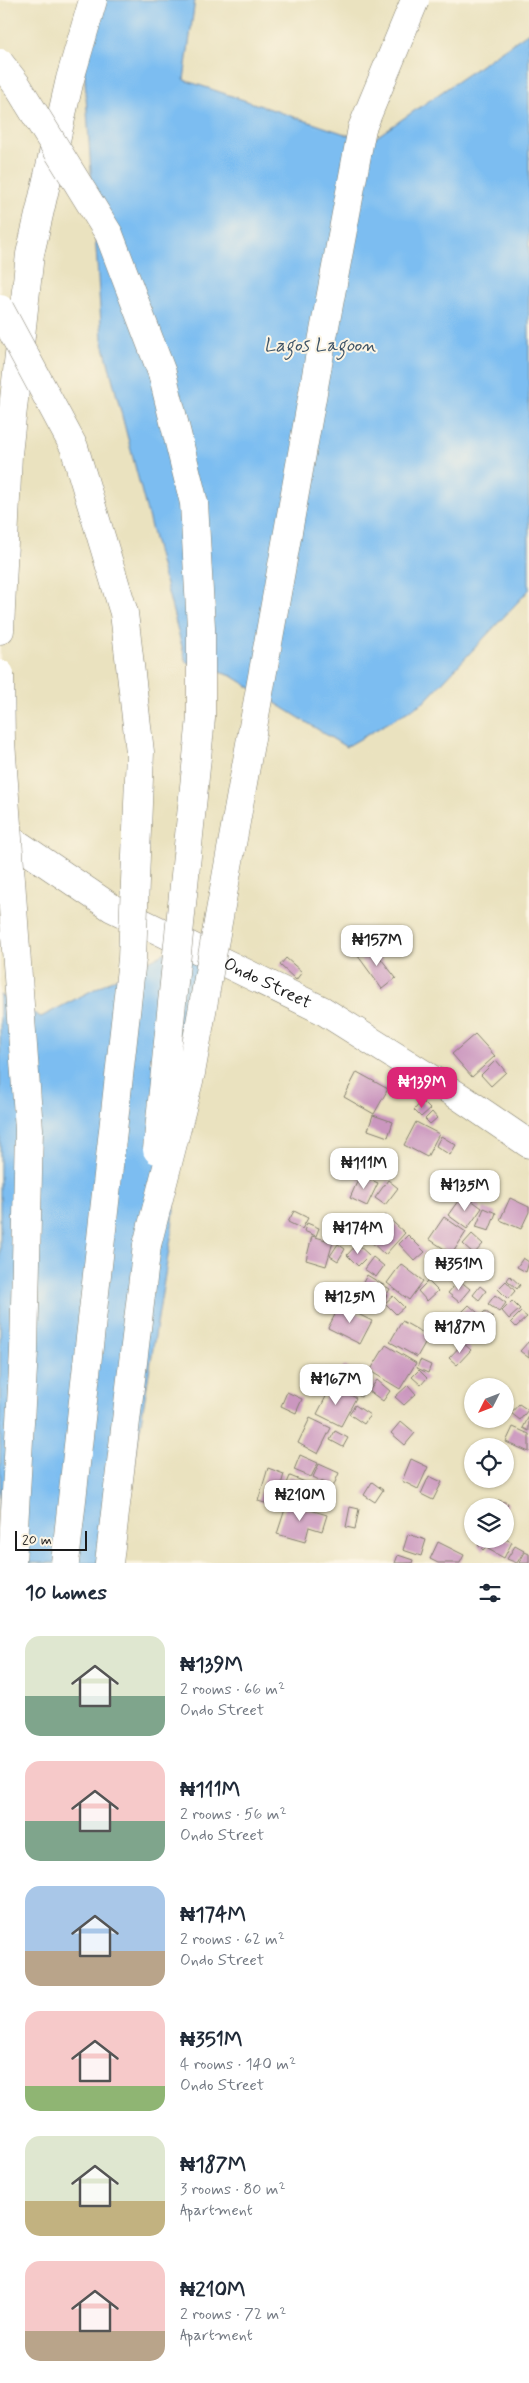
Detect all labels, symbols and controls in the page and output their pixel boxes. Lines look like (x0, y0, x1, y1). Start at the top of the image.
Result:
water label: Lagos Lagoon (264, 333, 376, 360)
pin: ₦157M (342, 924, 412, 967)
text: ₦157M (352, 930, 402, 951)
street label: Ondo Street (219, 952, 315, 1015)
pin: ₦139M (387, 1066, 457, 1109)
text: ₦139M (398, 1072, 446, 1093)
pin: ₦111M (329, 1148, 399, 1190)
text: ₦111M (341, 1153, 387, 1174)
pin: ₦135M (430, 1170, 500, 1212)
text: ₦135M (441, 1175, 489, 1196)
pin: ₦174M (323, 1212, 393, 1255)
text: ₦174M (333, 1218, 383, 1239)
pin: ₦351M (424, 1248, 494, 1291)
text: ₦351M (435, 1254, 483, 1275)
pin: ₦125M (315, 1282, 385, 1324)
text: ₦125M (325, 1287, 375, 1308)
pin: ₦187M (425, 1312, 495, 1354)
text: ₦187M (435, 1317, 485, 1338)
pin: ₦167M (301, 1364, 371, 1406)
text: ₦167M (311, 1369, 361, 1390)
north arrow (464, 1378, 514, 1428)
map controls (464, 1378, 514, 1548)
button: locate (464, 1438, 514, 1488)
pin: ₦210M (265, 1480, 335, 1522)
text: ₦210M (275, 1485, 325, 1506)
button: layers (464, 1498, 514, 1548)
scale bar (15, 1528, 88, 1551)
text: 20 m (22, 1531, 52, 1549)
text: 10 homes (25, 1579, 107, 1607)
icon: filters (476, 1579, 504, 1607)
text: ₦139M (180, 1651, 243, 1679)
icon: home (65, 1656, 125, 1716)
text: 2 rooms · 66 m² (180, 1679, 285, 1700)
text: Ondo Street (180, 1700, 264, 1721)
text: ₦111M (180, 1776, 240, 1804)
icon: home (65, 1781, 125, 1841)
text: 2 rooms · 56 m² (180, 1804, 287, 1825)
text: Ondo Street (180, 1825, 264, 1846)
text: ₦174M (180, 1901, 246, 1929)
icon: home (65, 1906, 125, 1966)
text: 2 rooms · 62 m² (180, 1929, 285, 1950)
text: Ondo Street (180, 1950, 264, 1971)
text: ₦351M (180, 2026, 242, 2054)
icon: home (65, 2031, 125, 2091)
text: 4 rooms · 140 m² (180, 2054, 296, 2075)
text: Ondo Street (180, 2075, 264, 2096)
text: ₦187M (180, 2151, 246, 2179)
icon: home (65, 2156, 125, 2216)
text: 3 rooms · 80 m² (180, 2179, 286, 2200)
text: Apartment (180, 2200, 253, 2221)
text: ₦210M (180, 2276, 246, 2304)
icon: home (65, 2281, 125, 2341)
text: 2 rooms · 72 m² (180, 2304, 286, 2325)
text: Apartment (180, 2325, 253, 2346)

